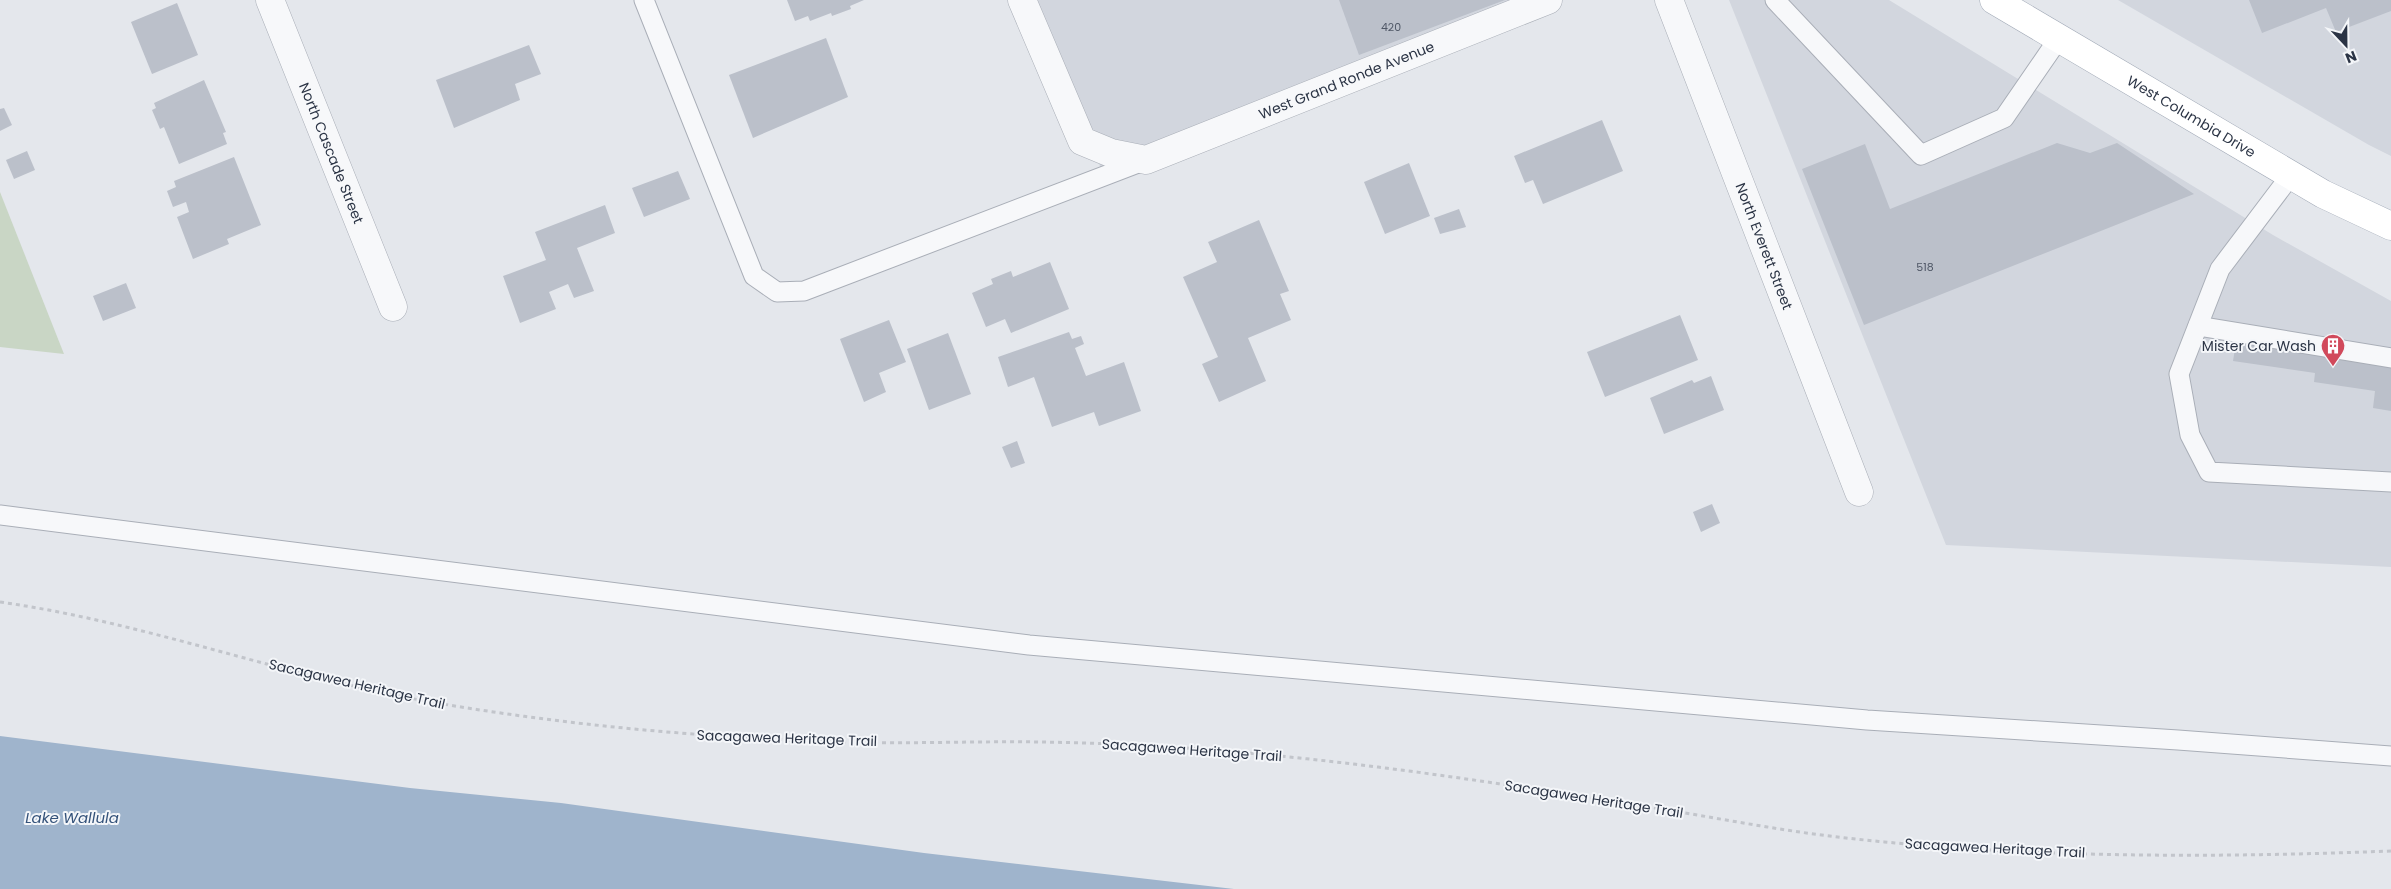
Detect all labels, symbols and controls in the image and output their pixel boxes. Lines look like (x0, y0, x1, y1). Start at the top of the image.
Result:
house number: 420 (1381, 19, 1401, 35)
north arrow (2321, 20, 2371, 70)
street label: West Grand Ronde Avenue (1256, 36, 1437, 124)
text: N (2342, 46, 2359, 68)
street label: West Columbia Drive (2123, 71, 2260, 162)
street label: North Cascade Street (294, 80, 369, 227)
street label: North Everett Street (1731, 180, 1798, 313)
house number: 518 (1916, 259, 1934, 275)
building icon: Mister Car Wash (2320, 333, 2346, 367)
place label: Mister Car Wash (2202, 336, 2316, 356)
street label: Sacagawea Heritage Trail (267, 654, 447, 714)
street label: Sacagawea Heritage Trail (696, 725, 878, 751)
street label: Sacagawea Heritage Trail (1101, 734, 1283, 766)
street label: Sacagawea Heritage Trail (1503, 775, 1685, 823)
water label: Lake Wallula (25, 807, 119, 828)
street label: Sacagawea Heritage Trail (1904, 833, 2086, 863)

